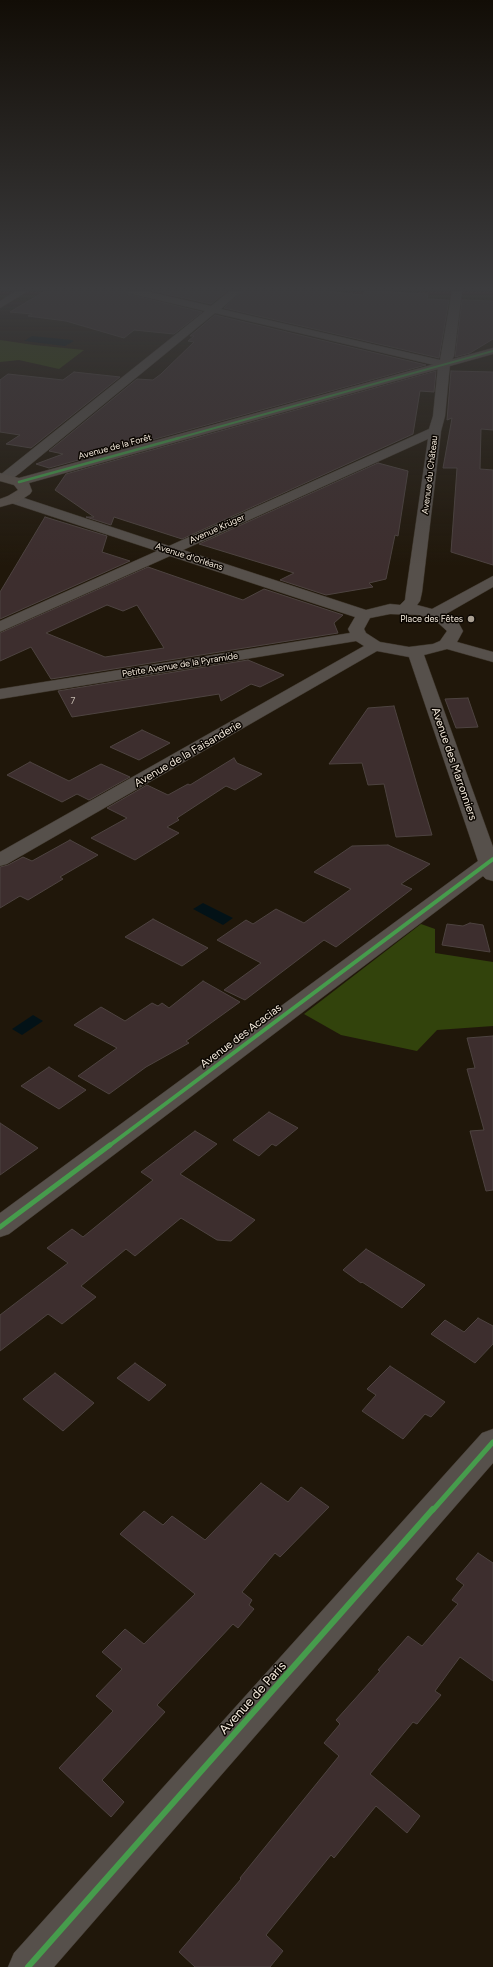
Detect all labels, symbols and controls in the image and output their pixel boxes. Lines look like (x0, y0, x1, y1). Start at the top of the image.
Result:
street label: Avenue de la Forêt (77, 432, 153, 462)
street label: Avenue du Château (420, 435, 440, 515)
street label: Avenue Krüger (188, 512, 246, 546)
street label: Avenue d'Orléans (154, 541, 224, 573)
place label: Place des Fêtes (400, 614, 463, 624)
marker: Place des Fêtes (466, 614, 476, 624)
street label: Petite Avenue de la Pyramide (121, 650, 239, 680)
house number: 7 (71, 696, 75, 706)
street label: Avenue des Marronniers (428, 706, 480, 822)
street label: Avenue de la Faisanderie (132, 718, 244, 790)
street label: Avenue des Acacias (198, 1001, 284, 1071)
street label: Avenue de Paris (216, 1658, 290, 1738)

